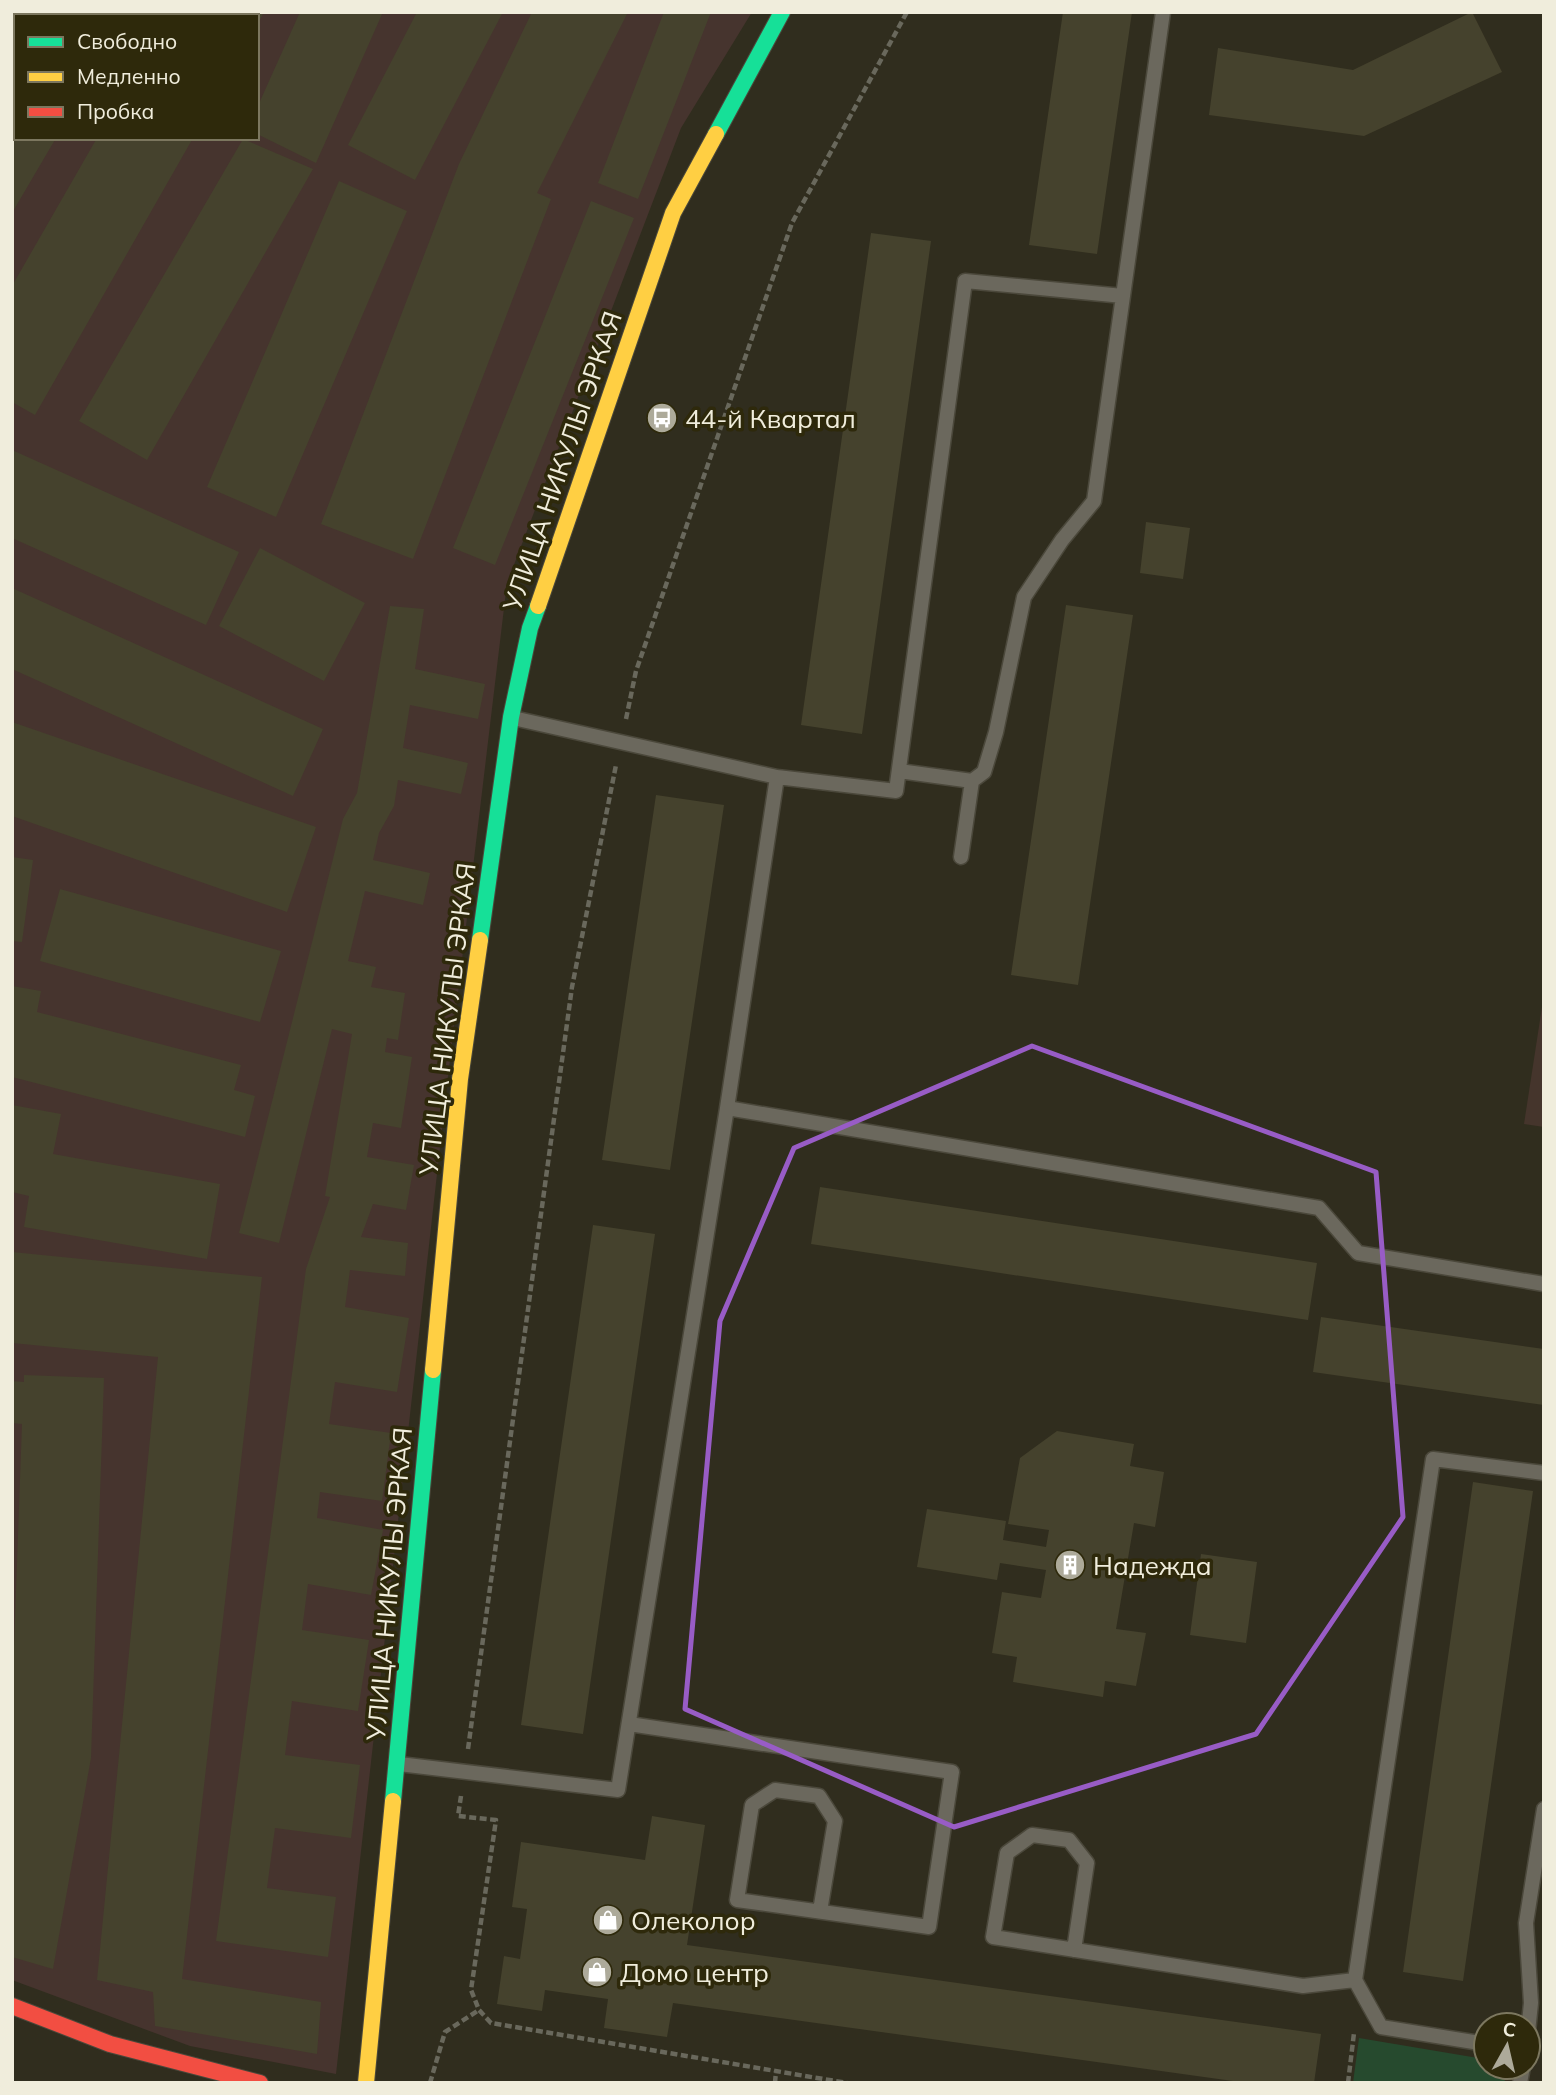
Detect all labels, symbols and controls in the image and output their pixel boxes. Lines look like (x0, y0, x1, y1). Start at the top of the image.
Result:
legend (14, 14, 259, 140)
text: Свободно (77, 28, 177, 54)
text: Медленно (77, 63, 181, 89)
text: Пробка (77, 98, 154, 124)
street label: УЛИЦА НИКУЛЫ ЭРКАЯ (495, 307, 629, 616)
bus stop icon: 44-й Квартал (645, 401, 679, 435)
place label: 44-й Квартал (685, 402, 856, 435)
street label: УЛИЦА НИКУЛЫ ЭРКАЯ (411, 861, 483, 1178)
street label: УЛИЦА НИКУЛЫ ЭРКАЯ (359, 1426, 419, 1743)
building icon: Надежда (1053, 1548, 1087, 1582)
place label: Надежда (1093, 1549, 1212, 1582)
shop icon: Олеколор (591, 1903, 625, 1937)
place label: Олеколор (631, 1904, 756, 1937)
shop icon: Домо центр (580, 1955, 614, 1989)
place label: Домо центр (620, 1956, 769, 1989)
north arrow (1472, 2011, 1542, 2081)
text: С (1501, 2016, 1517, 2042)

